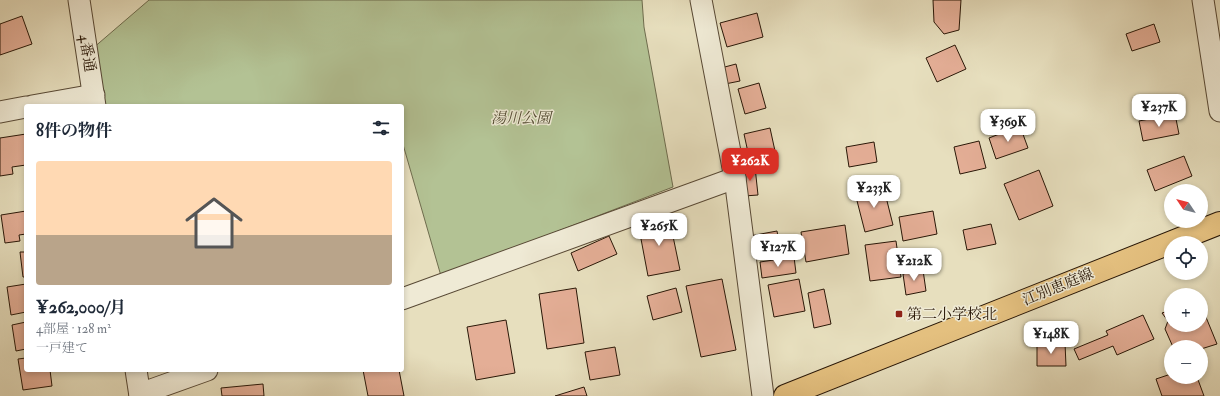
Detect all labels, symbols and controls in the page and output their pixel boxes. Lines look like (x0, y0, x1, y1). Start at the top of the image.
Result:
street label: 4番通 (75, 33, 99, 73)
pin: ¥237K (1131, 94, 1187, 128)
text: ¥237K (1141, 99, 1177, 115)
park label: 湯川公園 (491, 109, 554, 128)
pin: ¥369K (980, 109, 1036, 143)
text: ¥369K (989, 114, 1027, 130)
icon: filters (370, 117, 392, 139)
text: 8件の物件 (36, 120, 112, 141)
pin: ¥262K (722, 148, 778, 182)
text: ¥262K (731, 153, 769, 169)
pin: ¥233K (846, 175, 902, 209)
text: ¥233K (856, 180, 892, 196)
north arrow (1164, 184, 1208, 228)
map controls (1164, 184, 1208, 384)
icon: home (178, 187, 250, 259)
pin: ¥265K (631, 213, 687, 247)
text: ¥265K (640, 218, 678, 234)
pin: ¥127K (750, 234, 806, 268)
button: locate (1164, 236, 1208, 280)
text: ¥127K (760, 239, 796, 255)
pin: ¥212K (886, 248, 942, 282)
text: ¥212K (896, 253, 932, 269)
street label: 江別恵庭線 (1020, 264, 1096, 310)
button: + (1164, 288, 1208, 332)
text: ¥262,000/月 (36, 297, 126, 318)
place label: 第二小学校北 (907, 305, 997, 324)
marker: 第二小学校北 (894, 309, 904, 319)
text: 4部屋 · 128 m² (36, 321, 111, 337)
pin: ¥148K (1023, 321, 1079, 355)
text: ¥148K (1033, 326, 1069, 342)
text: 一戸建て (36, 340, 88, 356)
button: − (1164, 340, 1208, 384)

